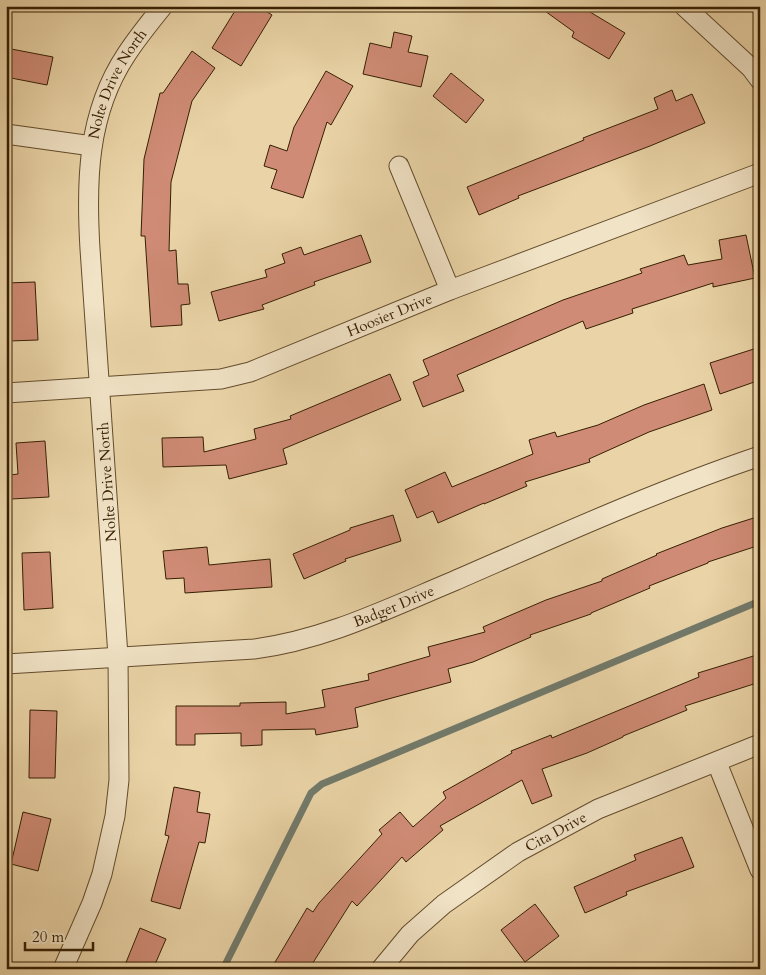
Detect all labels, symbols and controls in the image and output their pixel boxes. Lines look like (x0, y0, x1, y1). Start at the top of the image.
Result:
street label: Nolte Drive North (84, 24, 152, 141)
street label: Hoosier Drive (344, 288, 435, 341)
street label: Nolte Drive North (93, 421, 121, 543)
street label: Badger Drive (350, 580, 437, 632)
street label: Cita Drive (521, 807, 590, 856)
scale bar (25, 920, 92, 952)
text: 20 m (32, 927, 64, 947)

